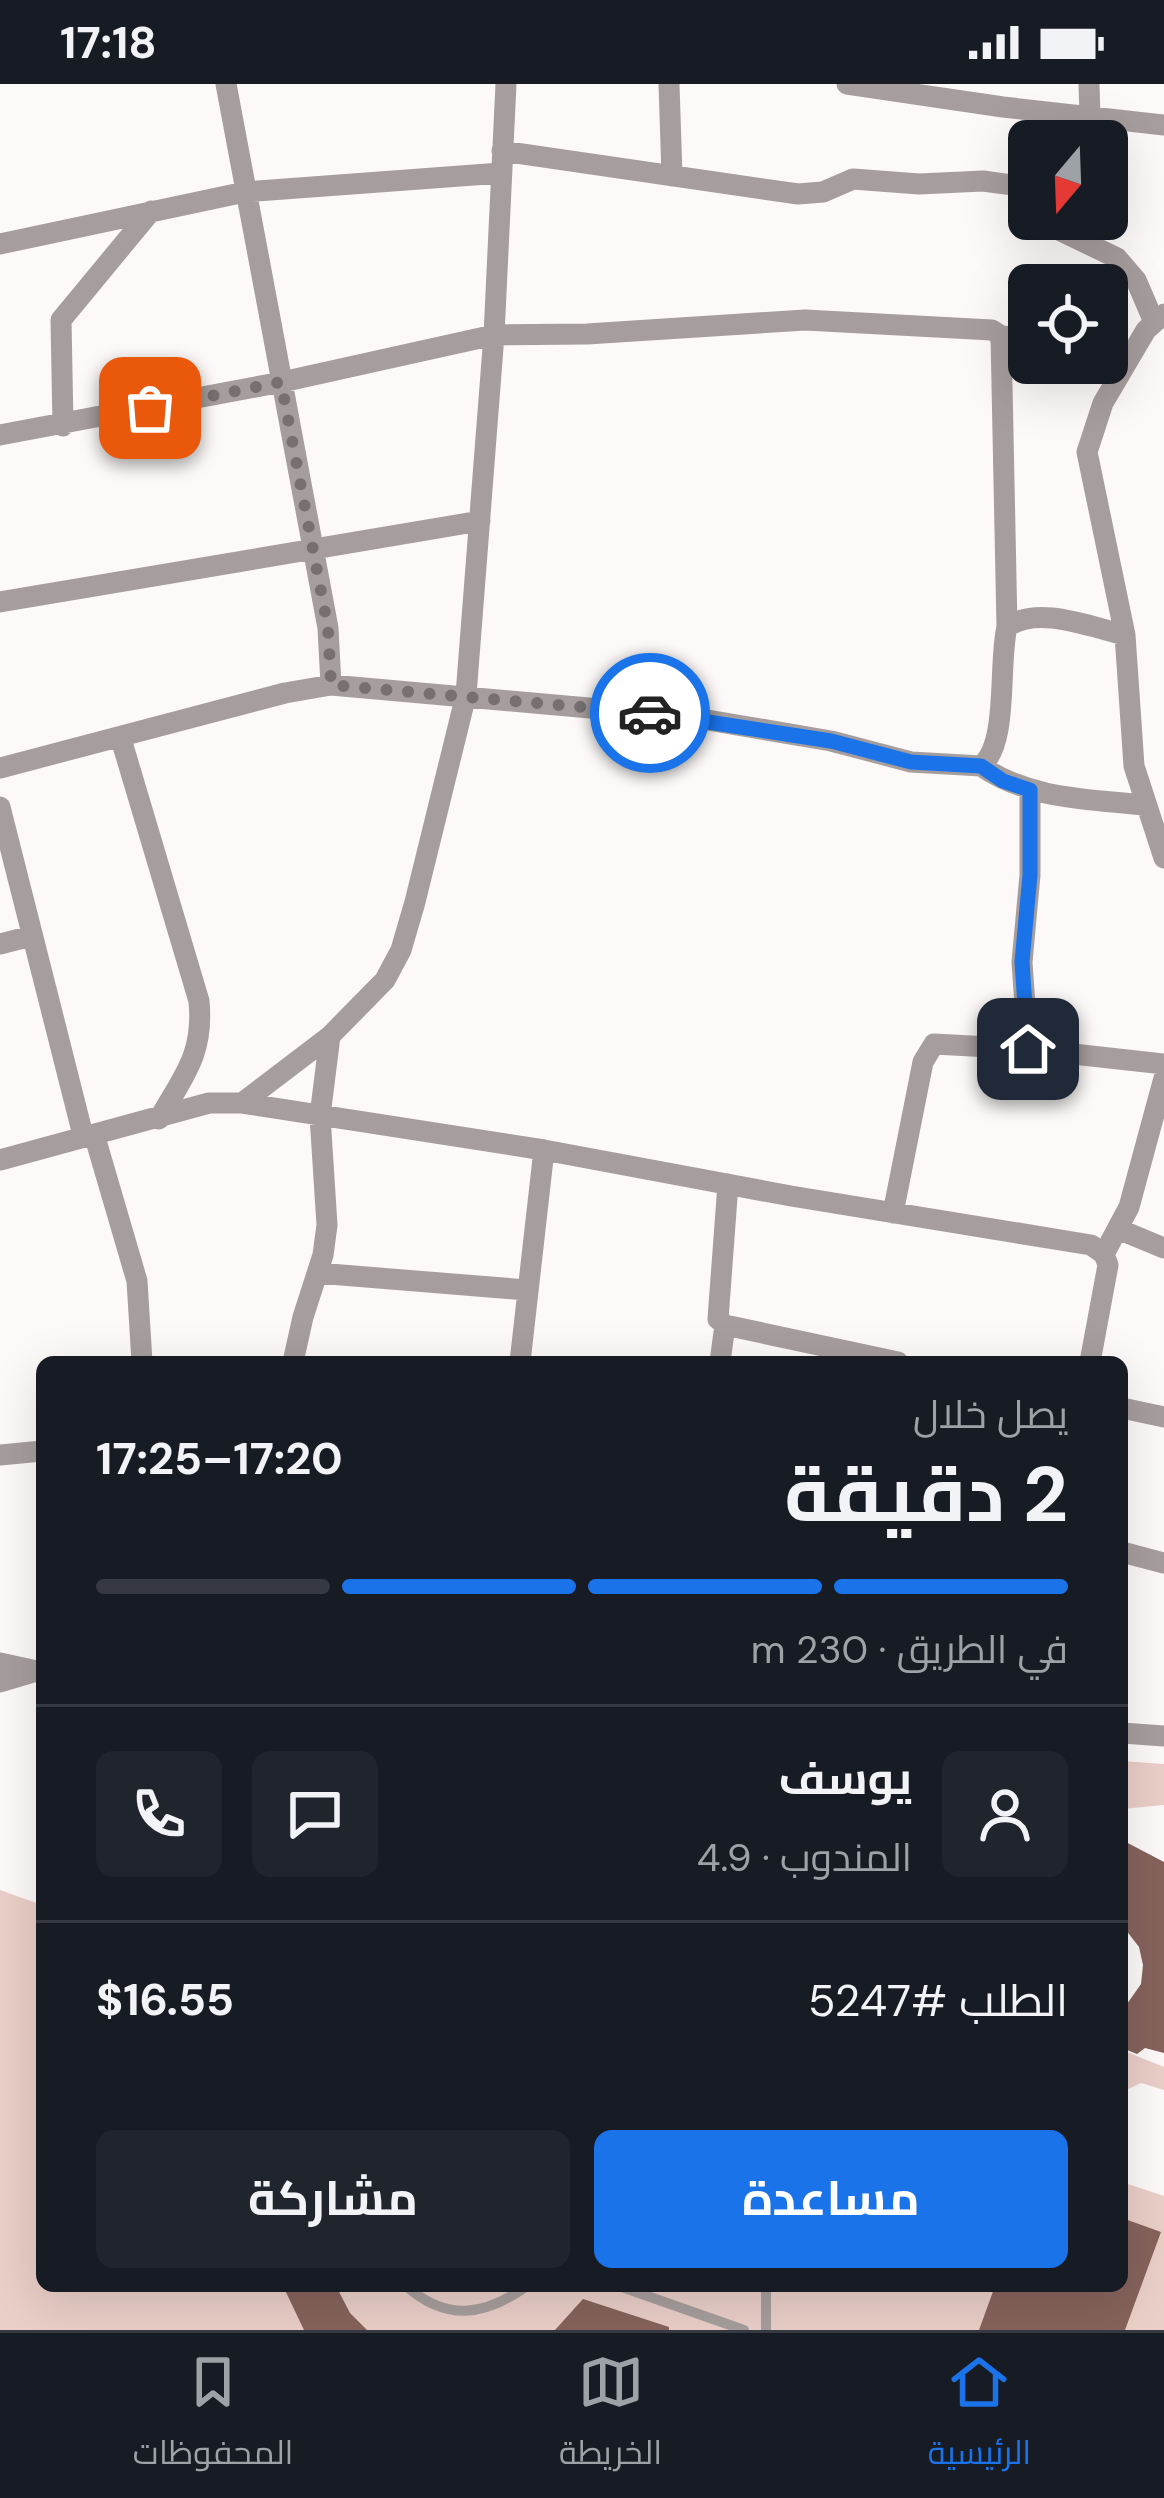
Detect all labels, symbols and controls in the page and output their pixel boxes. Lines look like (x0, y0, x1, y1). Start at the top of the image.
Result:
text: 17:18 (60, 13, 157, 72)
north arrow (1008, 120, 1128, 240)
map controls (1008, 120, 1128, 384)
button: locate (1008, 264, 1128, 384)
pin (99, 357, 201, 459)
icon: bag (117, 375, 183, 441)
courier (590, 653, 710, 773)
icon: car (617, 680, 683, 746)
pin (977, 998, 1079, 1100)
icon: home (995, 1016, 1061, 1082)
text: يصل خلال (913, 1389, 1068, 1440)
text: 17:20–17:25 (96, 1429, 343, 1488)
text: 2 دقيقة (784, 1444, 1068, 1545)
text: في الطريق · 230 m (751, 1624, 1068, 1675)
text: يوسف (778, 1749, 912, 1808)
button: phone (96, 1751, 222, 1877)
button: chat (252, 1751, 378, 1877)
button: person (942, 1751, 1068, 1877)
text: المندوب · 4.9 (697, 1832, 912, 1883)
text: $16.55 (96, 1970, 234, 2029)
text: الطلب #5247 (808, 1971, 1068, 2030)
button: مشاركة (96, 2130, 570, 2268)
button: مساعدة (594, 2130, 1068, 2268)
tab: المحفوظات (133, 2349, 293, 2483)
tab: الخريطة (559, 2349, 662, 2483)
tab: الرئيسية (928, 2349, 1031, 2483)

